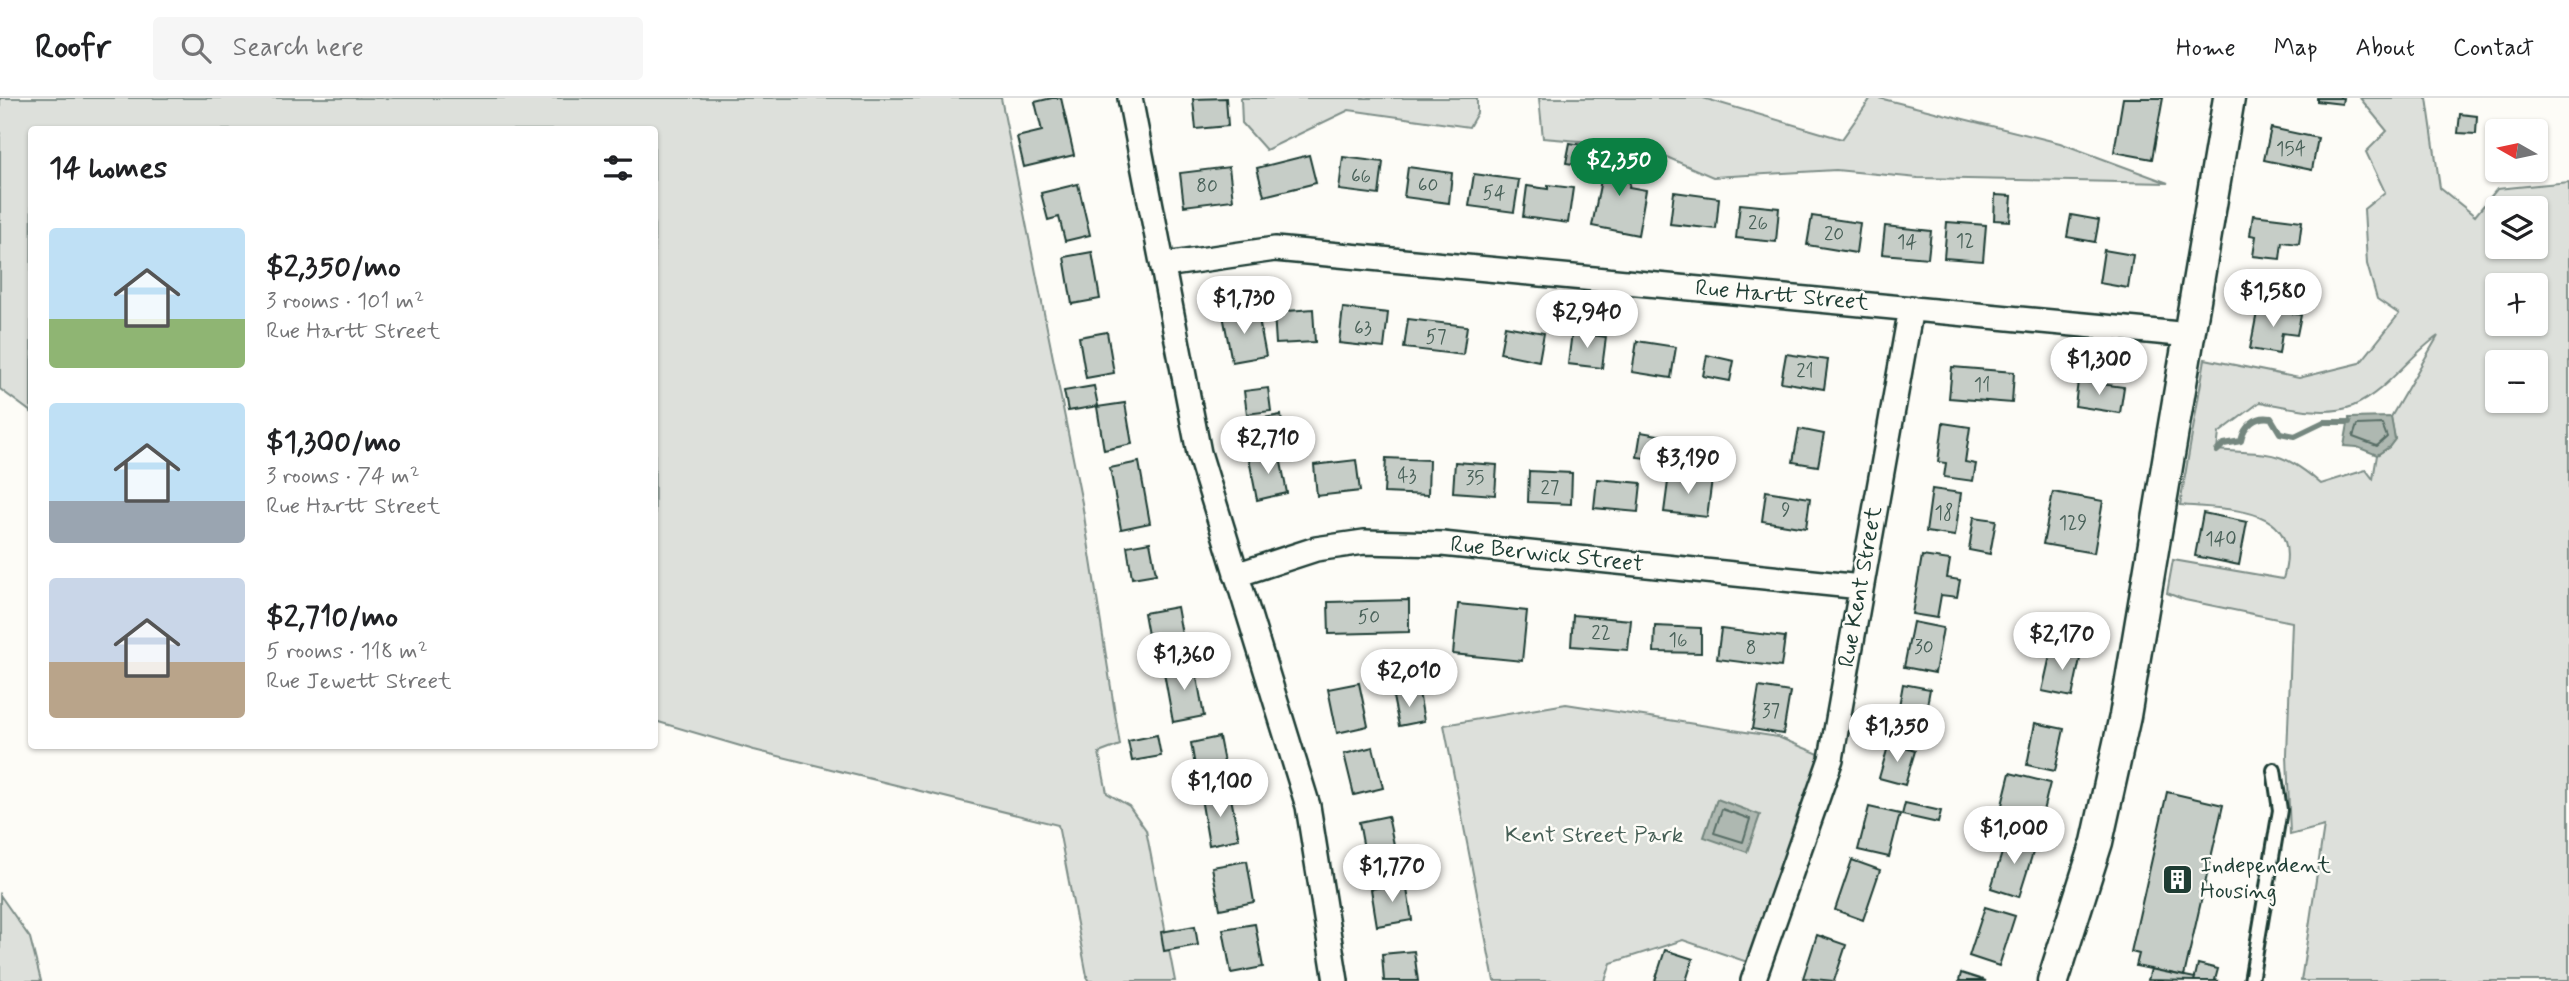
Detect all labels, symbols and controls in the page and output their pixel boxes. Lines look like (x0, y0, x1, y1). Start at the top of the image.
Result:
search box (153, 17, 643, 80)
text: Roofr (35, 26, 111, 70)
icon: search (177, 29, 215, 67)
text: Search here (233, 31, 364, 65)
text: Home (2176, 33, 2236, 64)
text: Map (2274, 33, 2318, 64)
text: About (2356, 33, 2415, 64)
text: Contact (2453, 33, 2534, 64)
north arrow (2485, 119, 2548, 182)
map controls (2485, 119, 2548, 413)
house number: 154 (2276, 137, 2306, 162)
pin: $2,350 (1562, 139, 1676, 198)
text: $2,350 (1586, 146, 1652, 176)
text: 14 homes (49, 149, 167, 188)
icon: filters (599, 149, 637, 187)
house number: 66 (1351, 164, 1371, 189)
house number: 60 (1418, 173, 1438, 198)
house number: 80 (1196, 174, 1218, 199)
house number: 54 (1483, 181, 1505, 206)
button: layers (2485, 196, 2548, 259)
house number: 26 (1748, 211, 1768, 236)
house number: 20 (1824, 222, 1844, 247)
house number: 12 (1956, 229, 1974, 254)
house number: 14 (1897, 230, 1917, 255)
text: $2,350/mo (266, 248, 401, 287)
icon: home (105, 256, 189, 340)
pin: $1,580 (2216, 270, 2330, 329)
street label: Rue Hartt Street (1694, 273, 1871, 319)
button: + (2485, 273, 2548, 336)
pin: $1,730 (1187, 276, 1301, 336)
text: $1,580 (2240, 277, 2306, 307)
text: $1,730 (1213, 284, 1275, 314)
text: 3 rooms · 101 m² (266, 287, 424, 317)
pin: $2,940 (1530, 290, 1644, 350)
text: $2,940 (1552, 298, 1622, 328)
house number: 63 (1354, 316, 1372, 341)
text: Rue Hartt Street (266, 317, 440, 347)
house number: 57 (1426, 325, 1446, 350)
pin: $1,300 (2042, 338, 2156, 397)
text: $1,300 (2066, 345, 2132, 375)
button: − (2485, 350, 2548, 413)
house number: 21 (1796, 359, 1814, 384)
house number: 11 (1974, 373, 1990, 398)
pin: $2,710 (1211, 416, 1325, 476)
text: $1,300/mo (266, 423, 401, 462)
text: $2,710 (1236, 424, 1300, 454)
icon: home (105, 431, 189, 515)
pin: $3,190 (1631, 436, 1745, 496)
text: $3,190 (1656, 444, 1720, 474)
text: 3 rooms · 74 m² (266, 462, 420, 492)
house number: 43 (1397, 464, 1417, 489)
house number: 35 (1466, 466, 1484, 491)
house number: 27 (1541, 476, 1559, 501)
text: Rue Hartt Street (266, 492, 440, 522)
house number: 9 (1781, 498, 1791, 523)
house number: 18 (1935, 501, 1953, 526)
street label: Rue Kent Street (1832, 504, 1890, 670)
house number: 129 (2059, 511, 2087, 536)
house number: 140 (2205, 527, 2237, 552)
street label: Rue Berwick Street (1449, 530, 1645, 580)
text: $2,710/mo (266, 598, 398, 637)
house number: 50 (1358, 605, 1380, 630)
icon: home (105, 606, 189, 690)
pin: $2,170 (2005, 612, 2119, 672)
text: $2,170 (2029, 620, 2095, 650)
house number: 22 (1591, 621, 1611, 646)
house number: 16 (1668, 628, 1688, 653)
pin: $1,360 (1127, 632, 1241, 692)
house number: 30 (1914, 635, 1934, 660)
house number: 8 (1746, 636, 1756, 661)
text: 5 rooms · 118 m² (266, 637, 428, 667)
text: $1,360 (1153, 640, 1215, 670)
pin: $2,010 (1352, 650, 1466, 709)
text: $2,010 (1377, 657, 1441, 687)
text: Rue Jewett Street (266, 667, 452, 697)
house number: 37 (1762, 699, 1780, 724)
pin: $1,350 (1840, 704, 1954, 764)
text: $1,350 (1865, 712, 1929, 742)
pin: $1,100 (1163, 760, 1277, 819)
text: $1,100 (1187, 767, 1253, 797)
pin: $1,000 (1957, 806, 2071, 866)
text: $1,000 (1980, 814, 2048, 844)
park label: Kent Street Park (1505, 821, 1683, 851)
pin: $1,770 (1335, 844, 1449, 904)
place label: Independent Housing (2200, 851, 2331, 907)
text: $1,770 (1359, 852, 1425, 882)
building icon: Independent Housing (2160, 862, 2194, 896)

